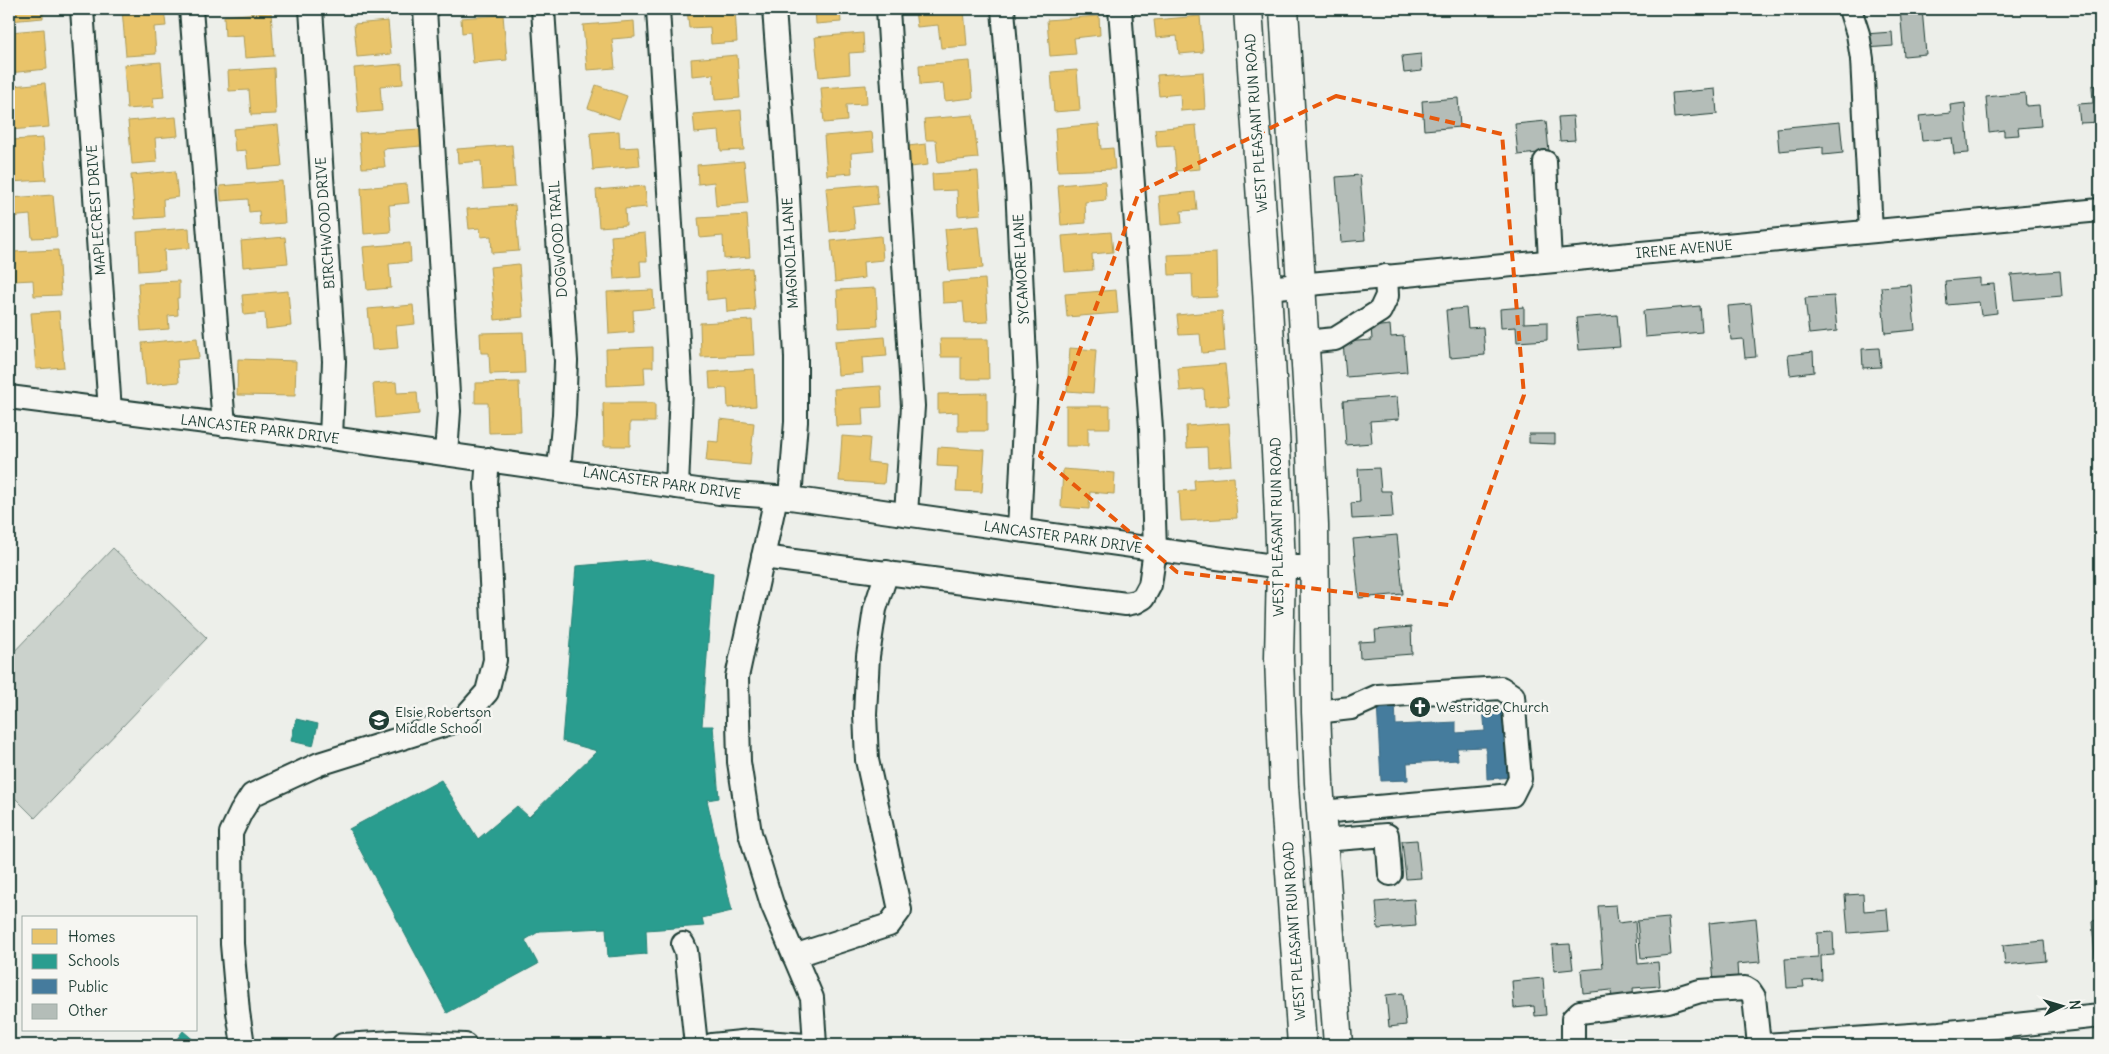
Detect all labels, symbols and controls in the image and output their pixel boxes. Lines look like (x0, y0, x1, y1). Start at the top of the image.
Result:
street label: WEST PLEASANT RUN ROAD (1241, 33, 1271, 213)
street label: MAPLECREST DRIVE (82, 144, 110, 276)
street label: BIRCHWOOD DRIVE (311, 156, 339, 290)
street label: DOGWOOD TRAIL (545, 179, 571, 298)
street label: MAGNOLIA LANE (778, 197, 802, 309)
street label: SYCAMORE LANE (1009, 213, 1033, 325)
street label: IRENE AVENUE (1635, 236, 1733, 262)
street label: LANCASTER PARK DRIVE (180, 410, 340, 448)
street label: WEST PLEASANT RUN ROAD (1266, 437, 1288, 617)
street label: LANCASTER PARK DRIVE (582, 463, 742, 503)
street label: LANCASTER PARK DRIVE (983, 517, 1143, 557)
church icon: Westridge Church (1408, 695, 1432, 719)
place label: Westridge Church (1436, 698, 1549, 716)
place label: Elsie Robertson Middle School (395, 703, 491, 737)
school or university icon: Elsie Robertson Middle School (367, 708, 391, 732)
street label: WEST PLEASANT RUN ROAD (1279, 841, 1309, 1021)
legend (22, 916, 198, 1032)
text: Homes (68, 927, 115, 946)
text: Schools (68, 951, 120, 970)
text: Public (68, 977, 109, 996)
north arrow (2036, 982, 2086, 1032)
text: N (2066, 999, 2084, 1010)
text: Other (68, 1001, 108, 1020)

